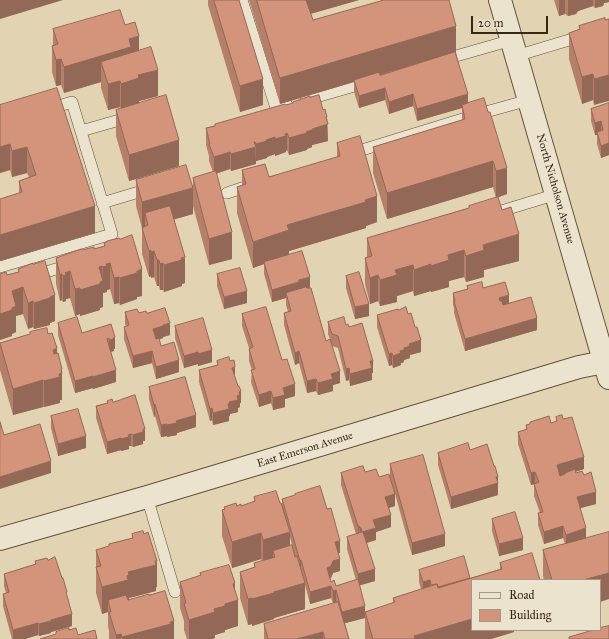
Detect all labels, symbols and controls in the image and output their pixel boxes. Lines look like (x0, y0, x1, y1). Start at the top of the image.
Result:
scale bar (473, 8, 550, 34)
text: 20 m (478, 16, 504, 30)
street label: North Nicholson Avenue (533, 133, 577, 245)
street label: East Emerson Avenue (255, 429, 355, 471)
legend (471, 579, 601, 631)
text: Road (509, 588, 535, 602)
text: Building (509, 608, 551, 622)

